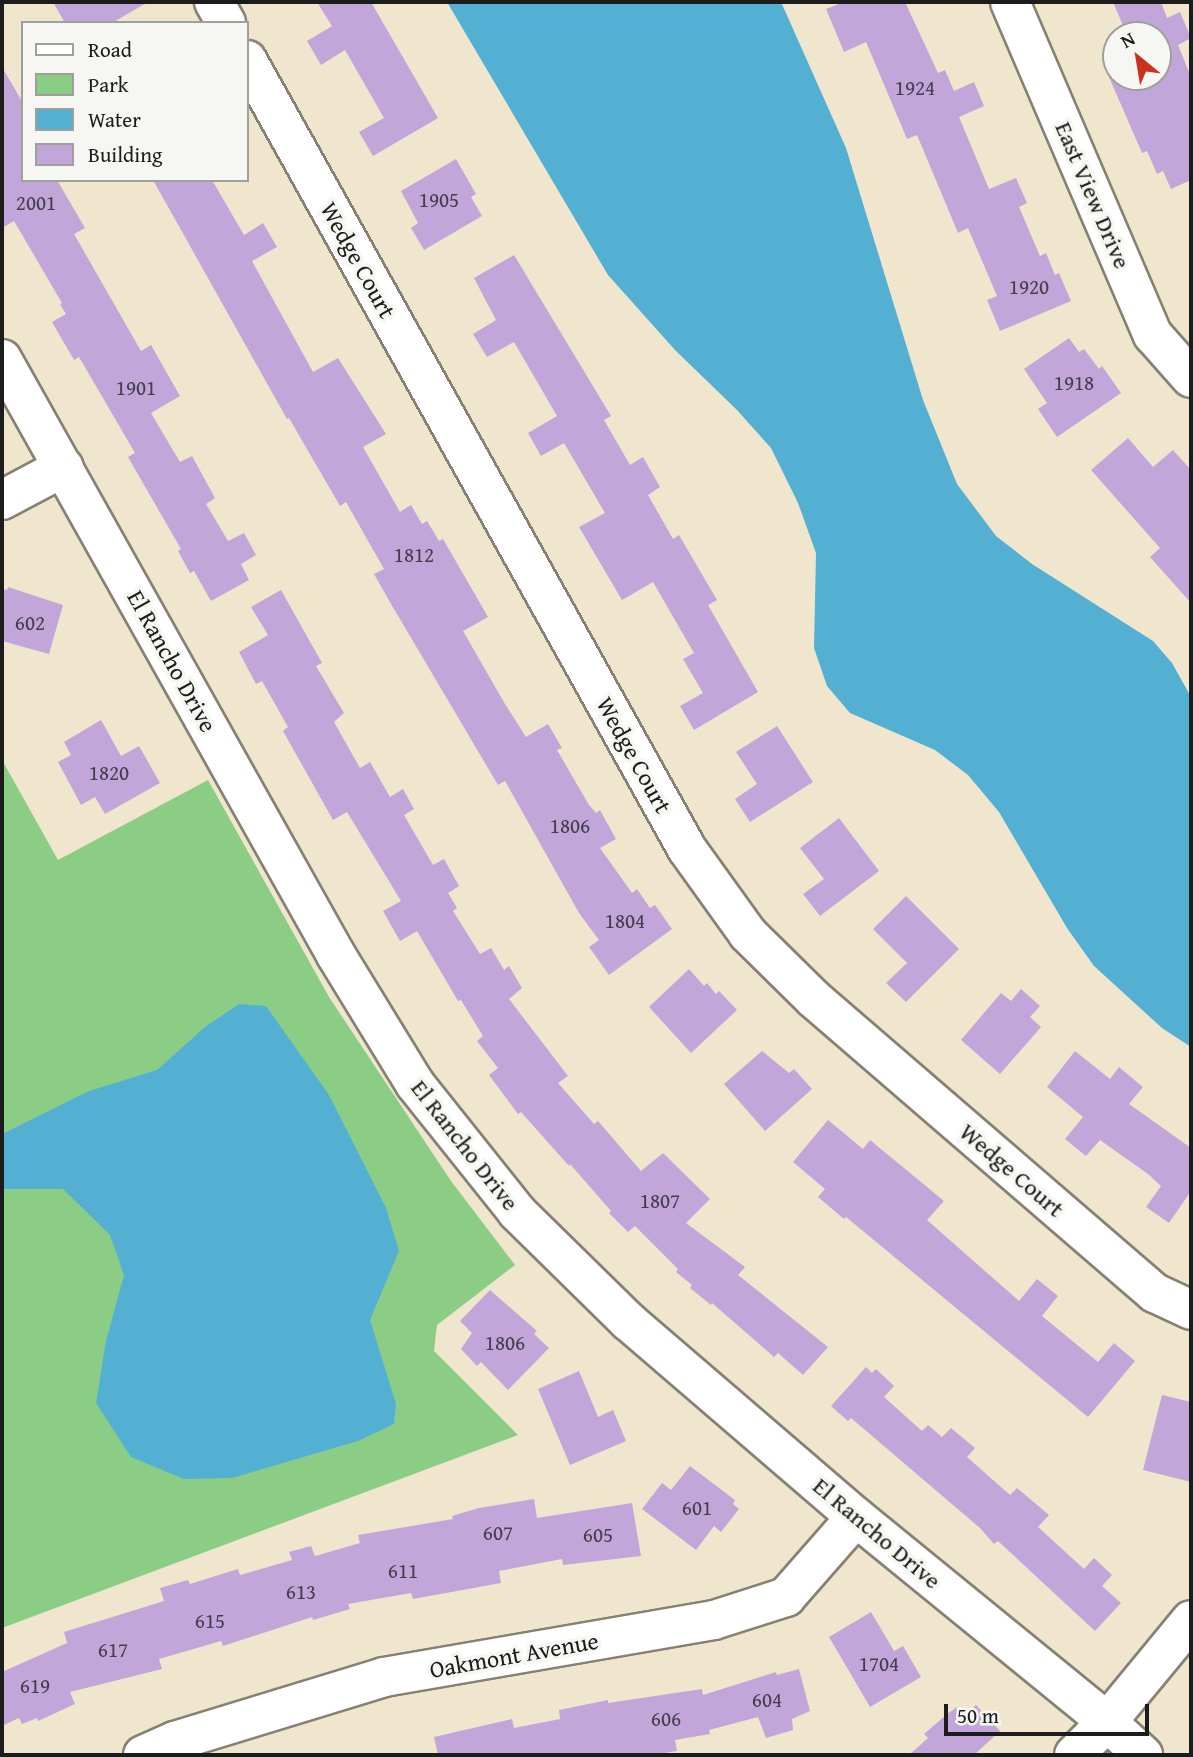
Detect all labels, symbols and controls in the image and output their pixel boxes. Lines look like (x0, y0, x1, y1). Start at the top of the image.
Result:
legend (21, 21, 248, 182)
north arrow (1102, 21, 1172, 91)
text: N (1115, 24, 1140, 55)
text: Road (88, 34, 132, 65)
text: Park (88, 69, 129, 100)
house number: 1924 (895, 75, 935, 101)
text: Water (88, 104, 141, 135)
street label: East View Drive (1049, 117, 1137, 273)
text: Building (88, 139, 162, 170)
house number: 1905 (419, 187, 459, 213)
house number: 2001 (16, 190, 56, 216)
street label: Wedge Court (314, 197, 402, 323)
house number: 1920 (1009, 274, 1049, 300)
house number: 1918 (1054, 370, 1094, 396)
house number: 1901 (116, 375, 156, 401)
house number: 1812 (394, 542, 434, 568)
street label: El Rancho Drive (121, 585, 223, 737)
house number: 602 (15, 610, 45, 636)
street label: Wedge Court (590, 692, 678, 818)
house number: 1820 (89, 760, 129, 786)
house number: 1806 (550, 813, 590, 839)
house number: 1804 (605, 908, 645, 934)
street label: El Rancho Drive (405, 1074, 525, 1216)
street label: Wedge Court (954, 1117, 1070, 1223)
house number: 1807 (640, 1188, 680, 1214)
house number: 1806 (485, 1330, 525, 1356)
street label: El Rancho Drive (807, 1471, 947, 1595)
house number: 601 (682, 1495, 712, 1521)
house number: 607 (483, 1520, 513, 1546)
house number: 605 (583, 1522, 613, 1548)
house number: 611 (388, 1558, 418, 1584)
house number: 613 (286, 1579, 316, 1605)
house number: 615 (195, 1608, 225, 1634)
street label: Oakmont Avenue (427, 1626, 601, 1684)
house number: 617 (98, 1637, 128, 1663)
house number: 1704 (859, 1651, 899, 1677)
house number: 619 (20, 1673, 50, 1699)
house number: 604 (752, 1687, 782, 1713)
scale bar (948, 1690, 1153, 1734)
text: 50 m (957, 1700, 999, 1731)
house number: 606 (651, 1706, 681, 1732)

